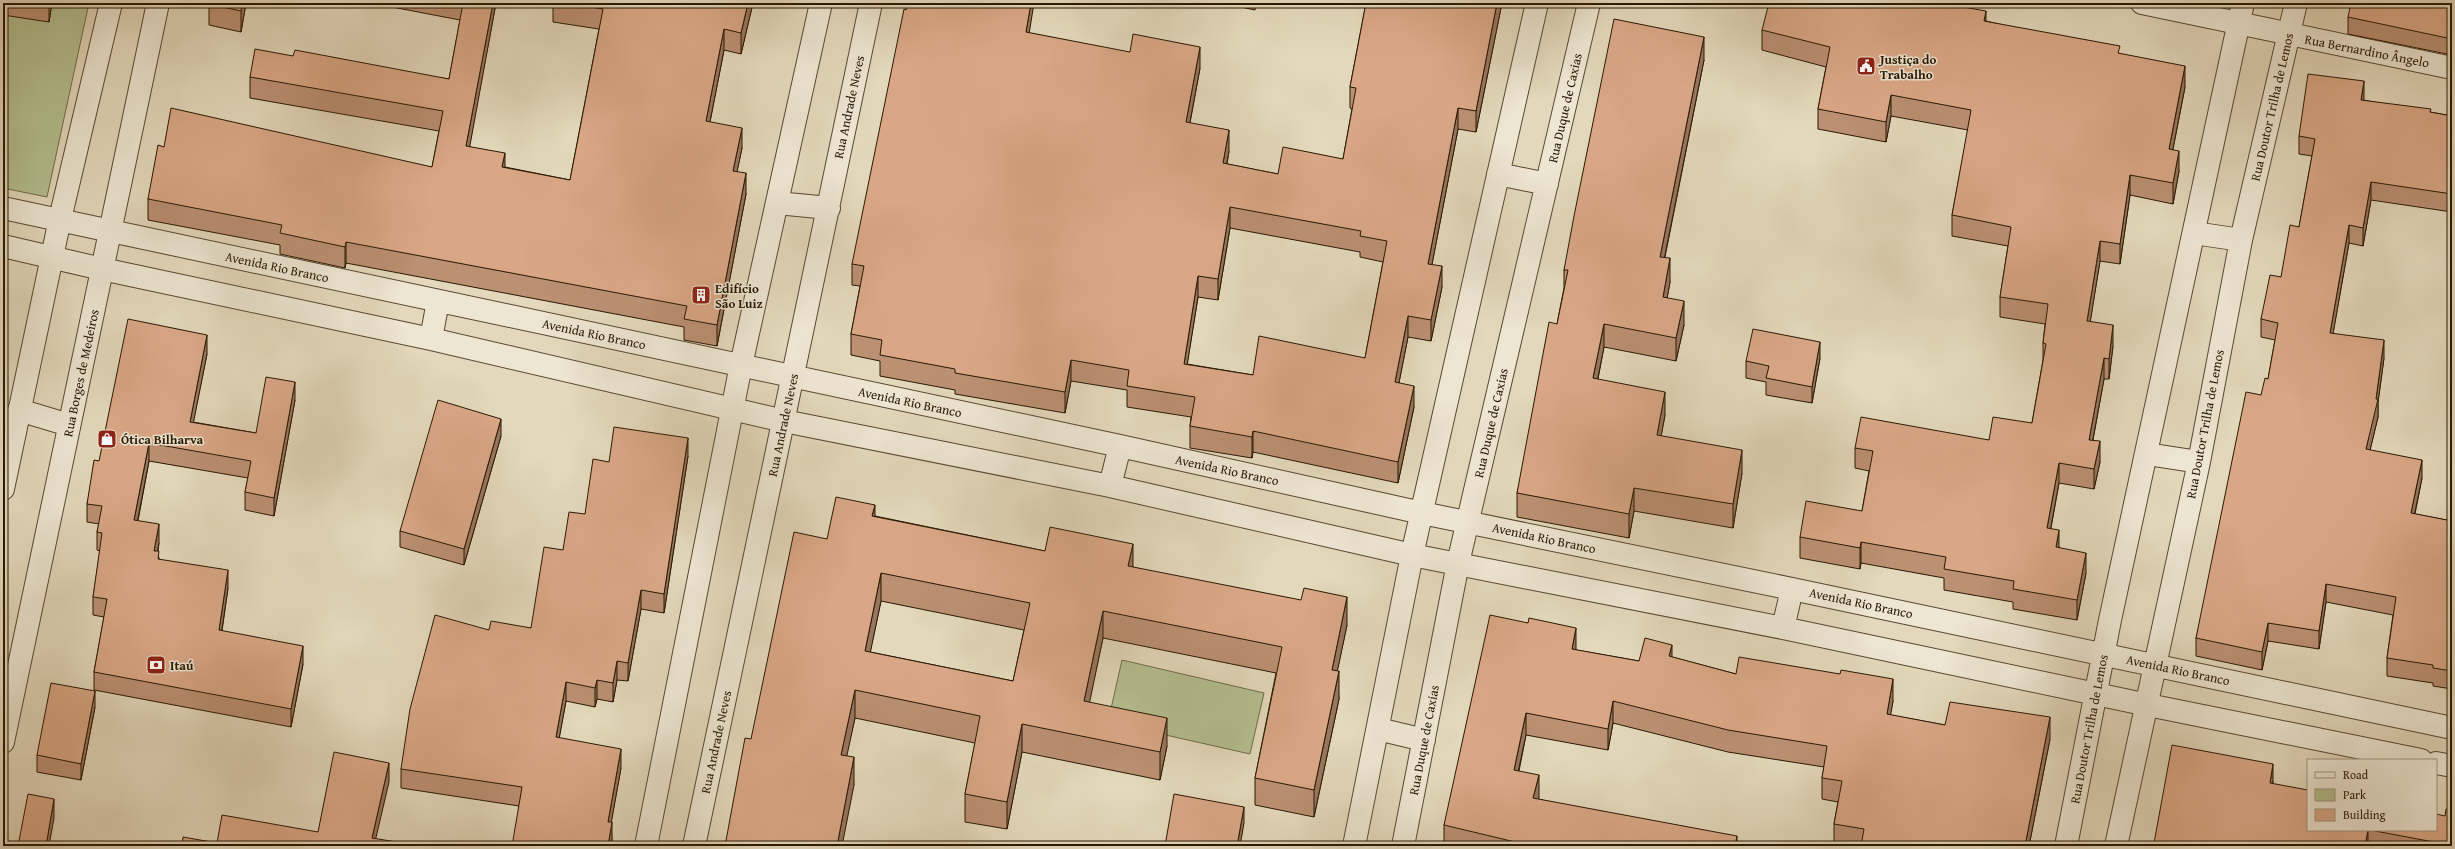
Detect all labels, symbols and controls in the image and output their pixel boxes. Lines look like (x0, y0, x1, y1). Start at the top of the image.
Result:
street label: Rua Bernardino Ângelo (2303, 30, 2431, 72)
street label: Rua Doutor Trilha de Lemos (2246, 31, 2298, 183)
place label: Justiça do Trabalho (1878, 50, 1936, 84)
street label: Rua Duque de Caxias (1543, 51, 1587, 165)
street label: Rua Andrade Neves (829, 54, 869, 160)
public building icon: Justiça do Trabalho (1855, 55, 1877, 77)
street label: Avenida Rio Branco (223, 247, 331, 287)
place label: Edifício São Luiz (715, 279, 763, 313)
building icon: Edifício São Luiz (690, 284, 712, 306)
street label: Rua Borges de Medeiros (58, 308, 104, 438)
street label: Avenida Rio Branco (540, 314, 648, 354)
street label: Rua Doutor Trilha de Lemos (2181, 348, 2229, 500)
street label: Rua Duque de Caxias (1469, 366, 1513, 480)
street label: Rua Andrade Neves (763, 372, 803, 478)
street label: Avenida Rio Branco (856, 382, 964, 422)
shop icon: Ótica Bilharva (96, 428, 118, 450)
place label: Ótica Bilharva (121, 430, 203, 449)
street label: Avenida Rio Branco (1173, 450, 1281, 490)
street label: Avenida Rio Branco (1490, 518, 1598, 558)
street label: Avenida Rio Branco (1807, 583, 1915, 623)
street label: Avenida Rio Branco (2124, 650, 2232, 690)
street label: Rua Doutor Trilha de Lemos (2065, 653, 2113, 805)
bank icon: Itaú (145, 654, 167, 676)
place label: Itaú (170, 656, 194, 675)
street label: Rua Duque de Caxias (1404, 683, 1444, 797)
street label: Rua Andrade Neves (696, 689, 736, 795)
legend (2307, 759, 2437, 831)
text: Road (2343, 766, 2369, 783)
text: Park (2343, 786, 2367, 803)
text: Building (2343, 806, 2386, 823)

